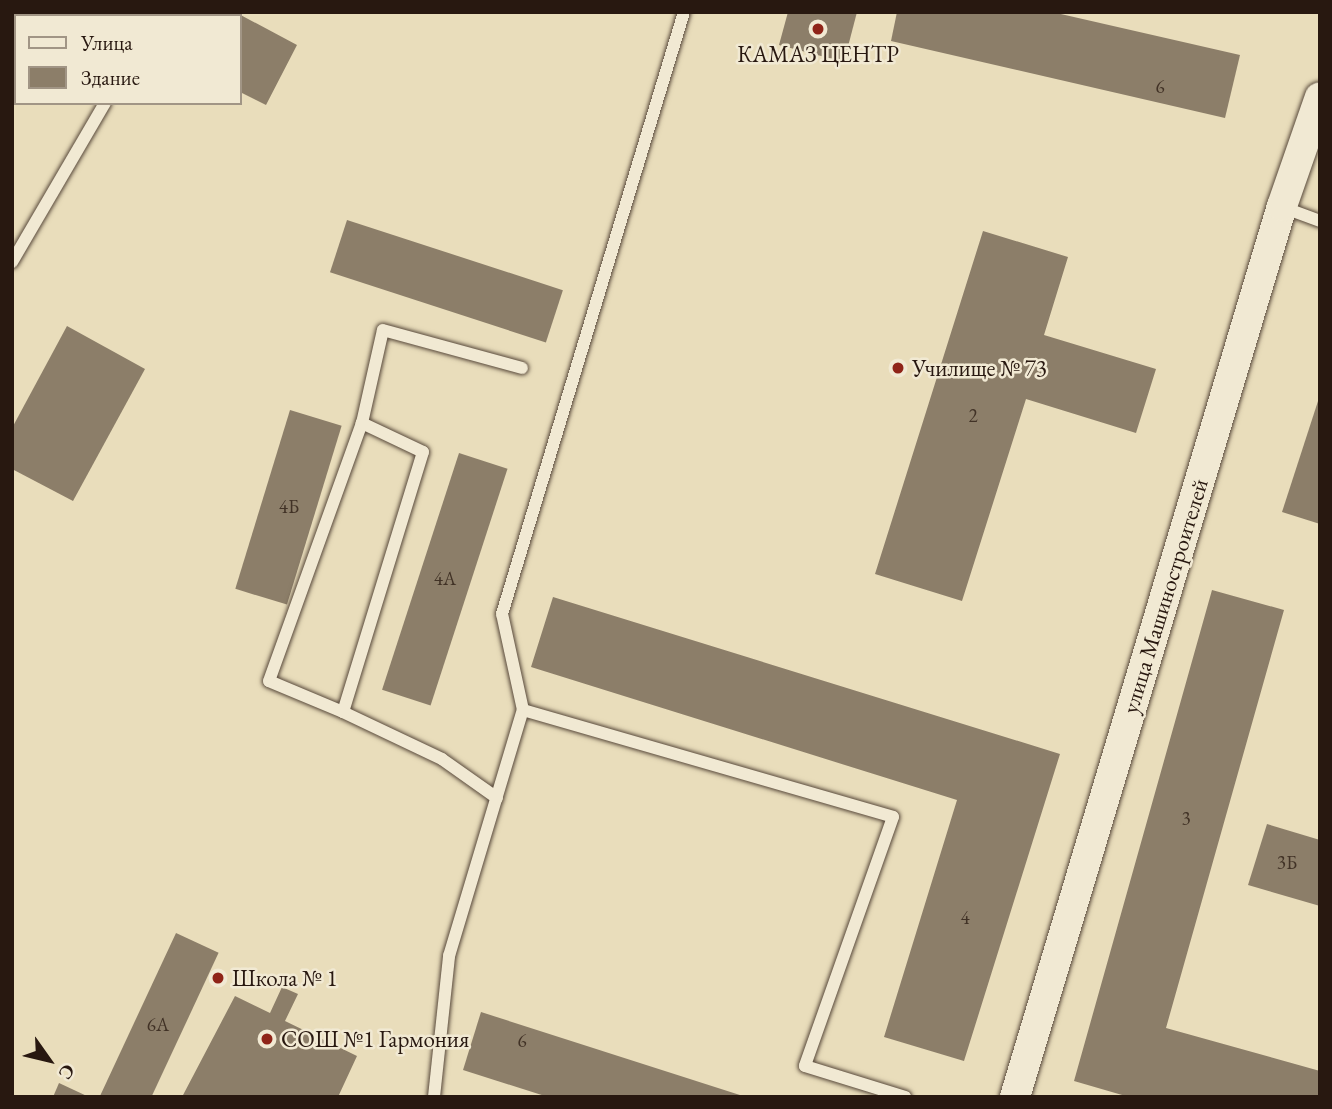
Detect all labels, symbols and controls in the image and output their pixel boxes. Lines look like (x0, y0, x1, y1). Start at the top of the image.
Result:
legend (14, 14, 242, 105)
marker: КАМАЗ ЦЕНТР (810, 21, 826, 37)
text: Улица (81, 29, 133, 56)
place label: КАМАЗ ЦЕНТР (737, 40, 899, 68)
text: Здание (81, 64, 140, 91)
house number: 6 (1155, 76, 1165, 98)
place label: Училище № 73 (912, 354, 1047, 382)
marker: Училище № 73 (890, 360, 906, 376)
house number: 2 (968, 405, 978, 427)
street label: улица Машиностроителей (1116, 475, 1214, 717)
house number: 4Б (279, 496, 299, 518)
house number: 4А (434, 568, 456, 590)
house number: 3 (1181, 808, 1191, 830)
house number: 3Б (1277, 852, 1297, 874)
house number: 4 (960, 907, 970, 929)
place label: Школа № 1 (232, 964, 338, 992)
marker: Школа № 1 (210, 970, 226, 986)
house number: 6А (147, 1014, 169, 1036)
north arrow (14, 1025, 84, 1095)
place label: СОШ №1 Гармония (281, 1025, 469, 1053)
house number: 6 (517, 1030, 527, 1052)
marker: СОШ №1 Гармония (259, 1031, 275, 1047)
text: С (53, 1059, 81, 1085)

